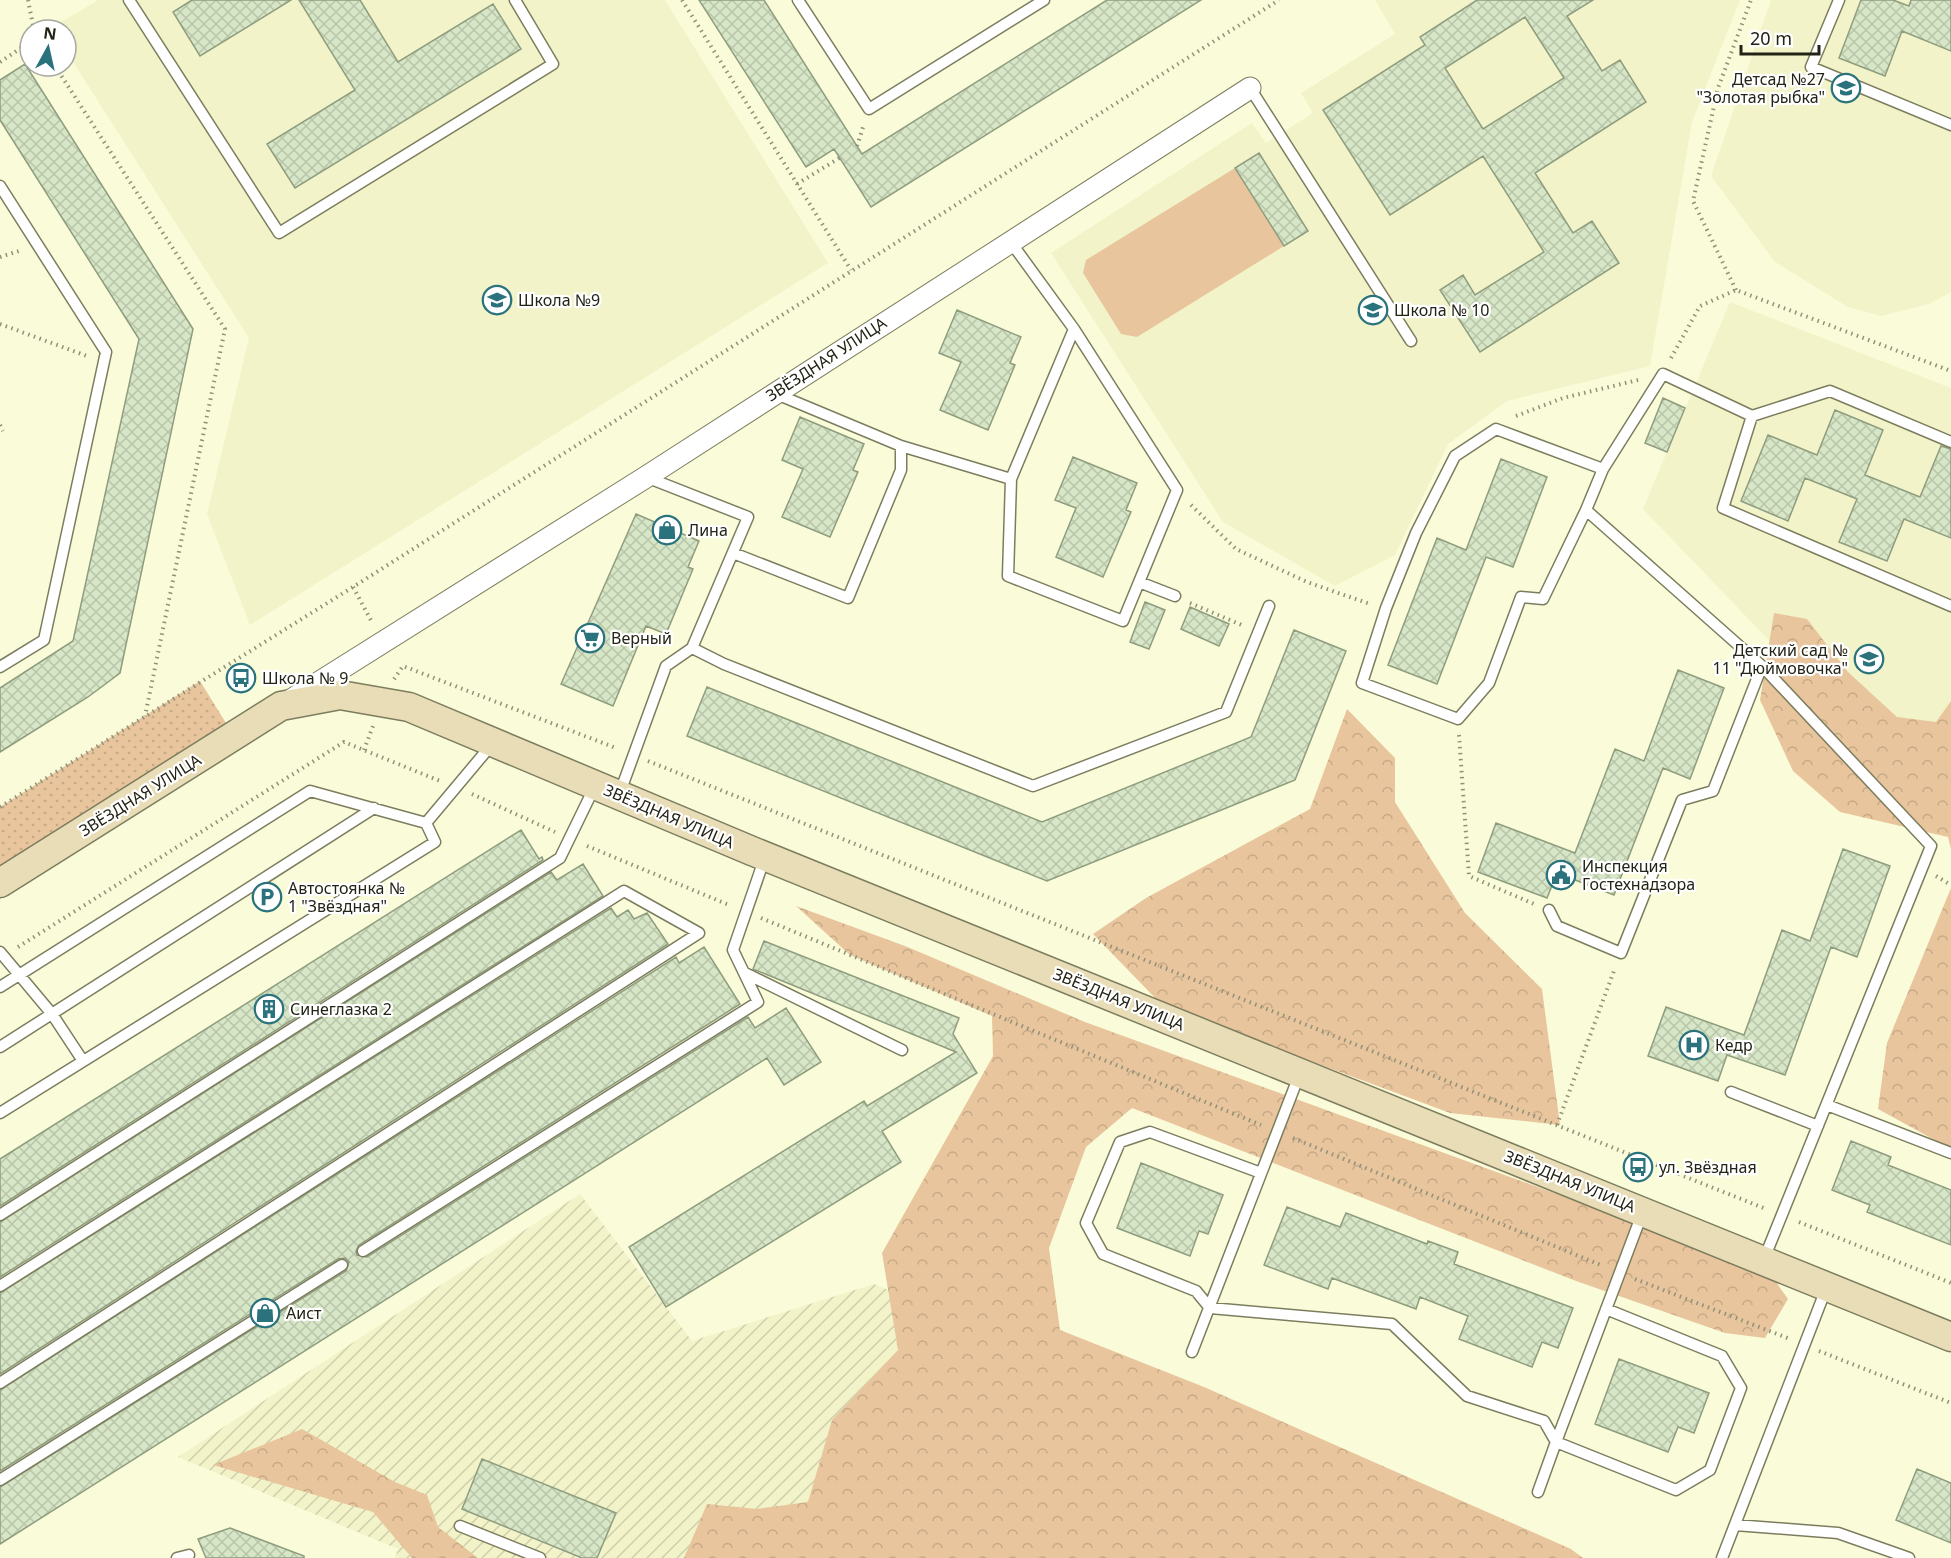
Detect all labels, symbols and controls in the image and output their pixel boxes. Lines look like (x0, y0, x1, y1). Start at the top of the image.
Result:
north arrow (18, 18, 78, 78)
scale bar (1741, 18, 1819, 56)
text: N (42, 21, 58, 45)
text: 20 m (1750, 26, 1792, 50)
place label: Детсад №27 "Золотая рыбка" (1696, 68, 1825, 108)
school or university icon: Детсад №27 "Золотая рыбка" (1830, 72, 1862, 104)
school or university icon: Школа №9 (481, 284, 513, 316)
place label: Школа №9 (518, 289, 600, 311)
school or university icon: Школа № 10 (1357, 294, 1389, 326)
place label: Школа № 10 (1394, 299, 1489, 321)
street label: ЗВЁЗДНАЯ УЛИЦА (761, 311, 891, 406)
shop icon: Лина (651, 514, 683, 546)
place label: Лина (688, 519, 728, 541)
supermarket icon: Верный (574, 622, 606, 654)
place label: Верный (611, 627, 672, 649)
place label: Детский сад № 11 "Дюймовочка" (1713, 639, 1848, 679)
school or university icon: Детский сад № 11 "Дюймовочка" (1853, 643, 1885, 675)
bus stop icon: Школа № 9 (225, 662, 257, 694)
place label: Школа № 9 (262, 667, 348, 689)
street label: ЗВЁЗДНАЯ УЛИЦА (75, 748, 206, 841)
street label: ЗВЁЗДНАЯ УЛИЦА (600, 779, 738, 854)
place label: Инспекция Гостехнадзора (1582, 855, 1695, 895)
public building icon: Инспекция Гостехнадзора (1545, 859, 1577, 891)
place label: Автостоянка № 1 "Звёздная" (288, 877, 405, 917)
parking icon: Автостоянка № 1 "Звёздная" (251, 881, 283, 913)
street label: ЗВЁЗДНАЯ УЛИЦА (1050, 963, 1189, 1036)
building icon: Синеглазка 2 (253, 993, 285, 1025)
place label: Синеглазка 2 (290, 998, 392, 1020)
hospital icon: Кедр (1678, 1029, 1710, 1061)
place label: Кедр (1715, 1034, 1753, 1056)
street label: ЗВЁЗДНАЯ УЛИЦА (1501, 1145, 1640, 1218)
bus stop icon: ул. Звёздная (1622, 1151, 1654, 1183)
place label: ул. Звёздная (1659, 1156, 1757, 1178)
shop icon: Аист (249, 1297, 281, 1329)
place label: Аист (286, 1302, 322, 1324)

